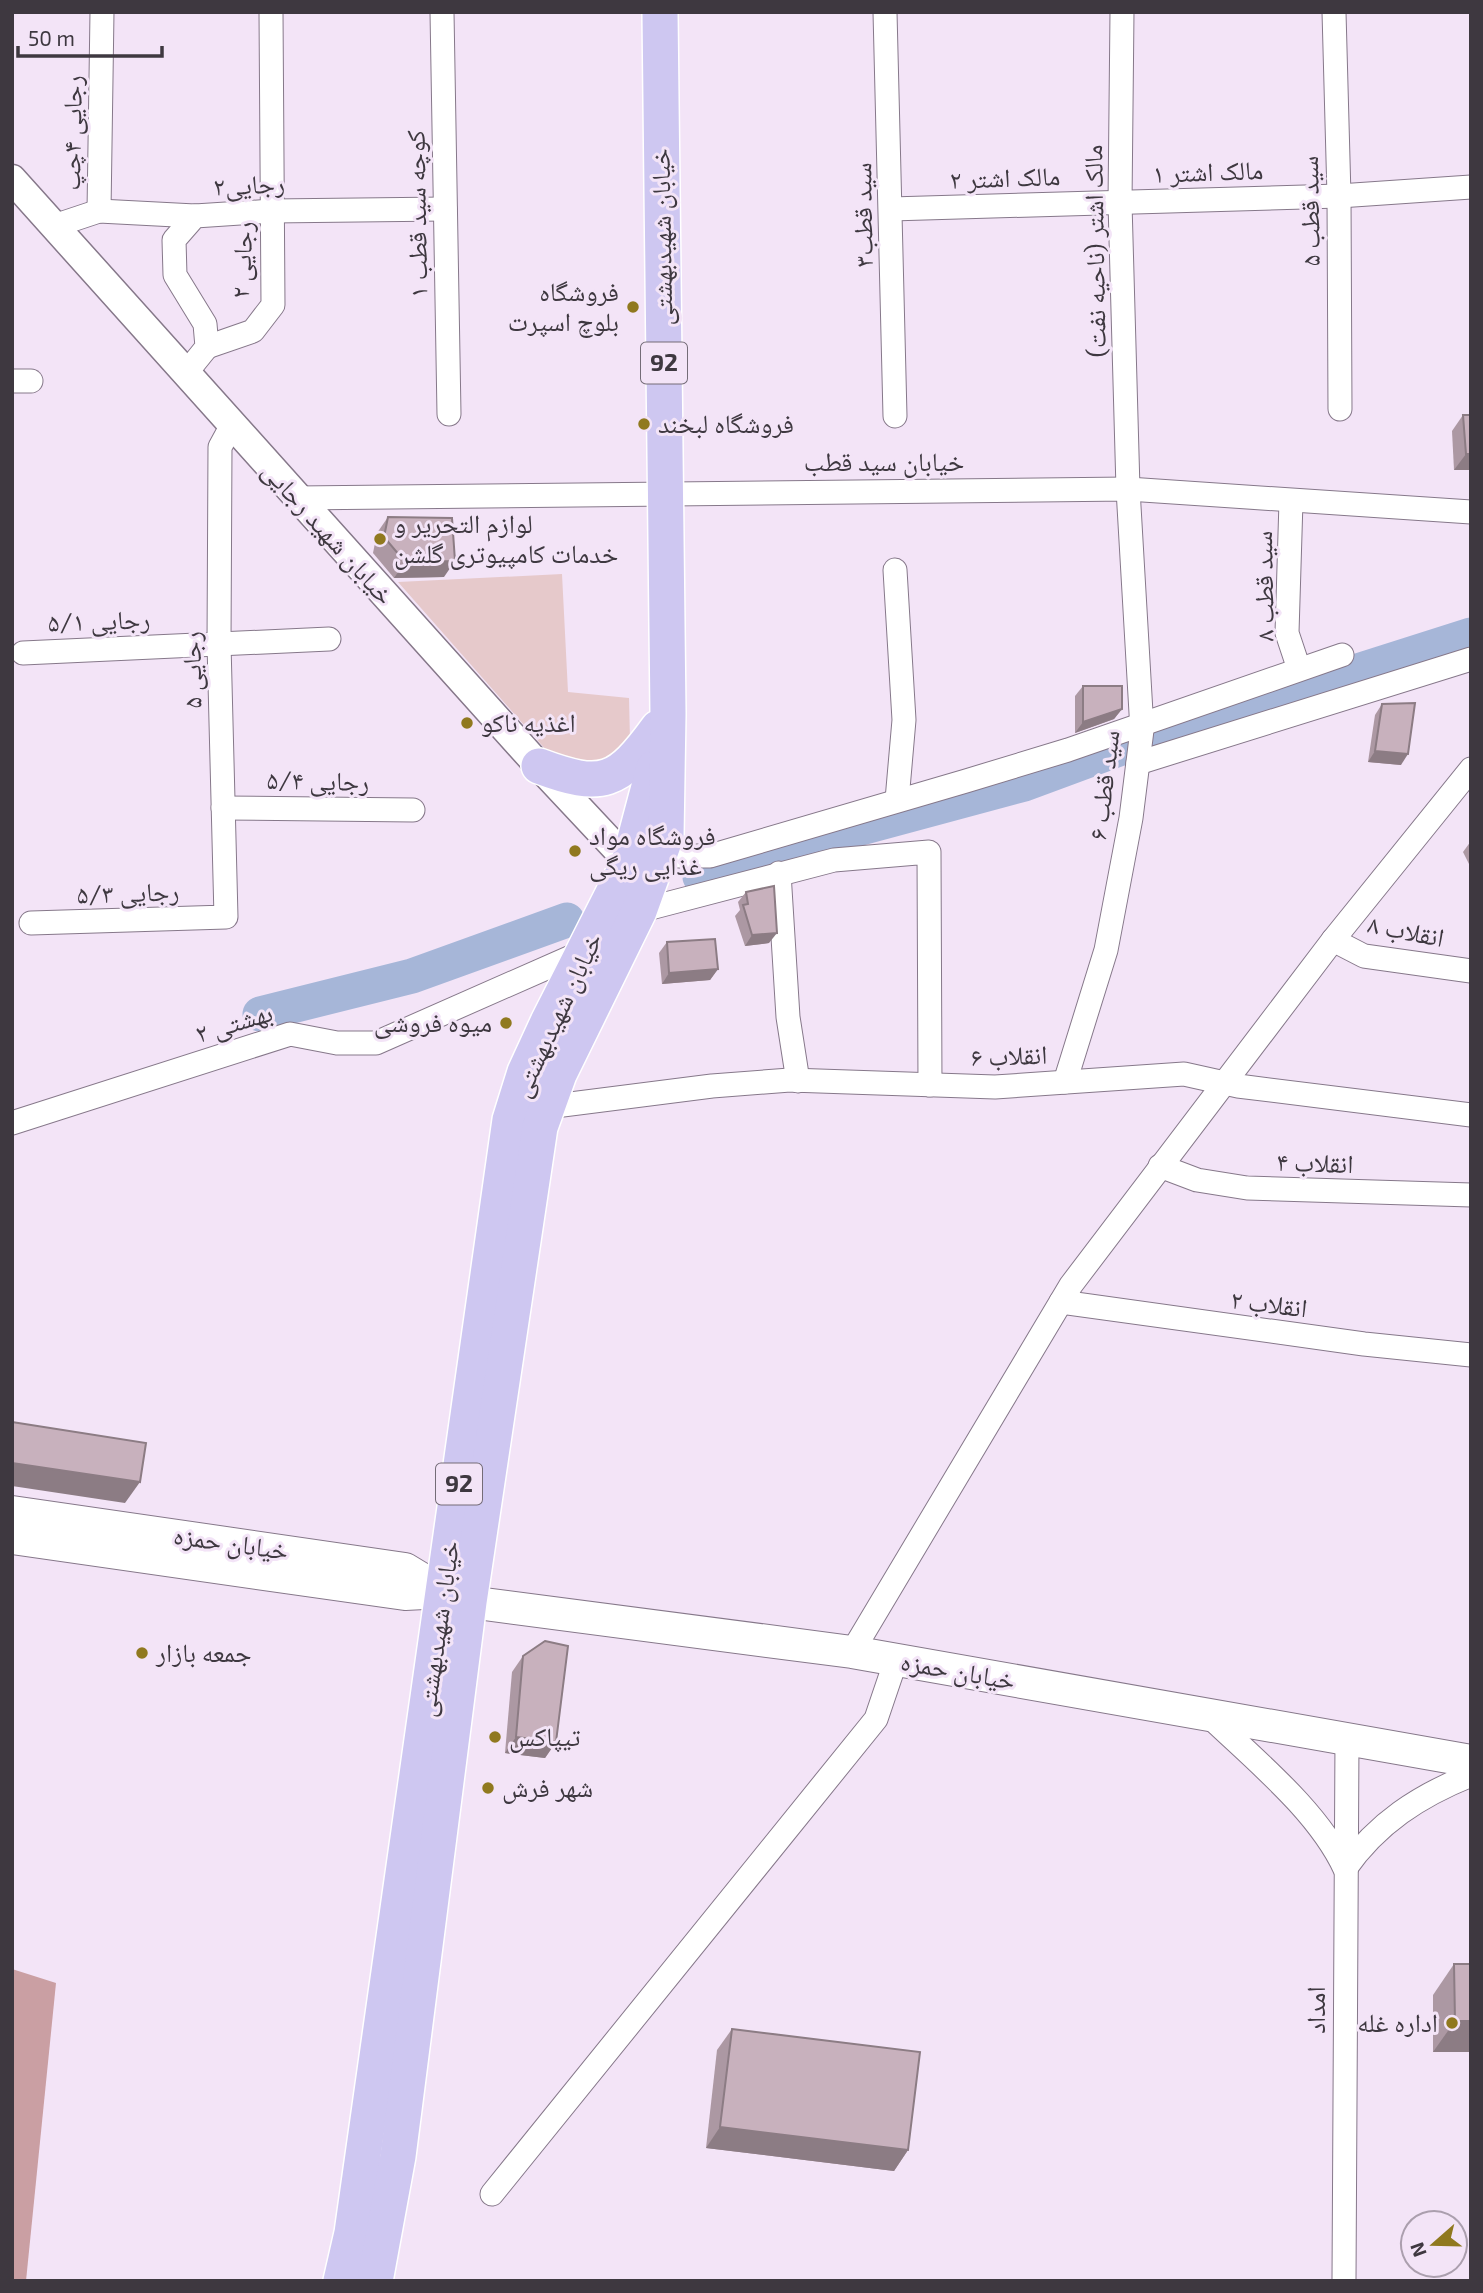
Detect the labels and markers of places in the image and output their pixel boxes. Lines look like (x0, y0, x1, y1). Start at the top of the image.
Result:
place label: فروشگاه بلوچ اسپرت (508, 275, 619, 338)
marker: فروشگاه بلوچ اسپرت (625, 299, 641, 315)
place label: فروشگاه لبخند (658, 407, 794, 439)
marker: فروشگاه لبخند (636, 416, 652, 432)
place label: لوازم التحریر و خدمات کامپیوتری گلشن (394, 507, 618, 570)
marker: لوازم التحریر و خدمات کامپیوتری گلشن (372, 531, 388, 547)
place label: اغذیه ناکو (481, 706, 576, 738)
marker: اغذیه ناکو (459, 715, 475, 731)
place label: فروشگاه مواد غذایی ریگی (589, 819, 716, 882)
marker: فروشگاه مواد غذایی ریگی (567, 843, 583, 859)
place label: میوه فروشی (374, 1006, 492, 1039)
marker: میوه فروشی (498, 1015, 514, 1031)
place label: جمعه بازار (155, 1636, 252, 1668)
marker: جمعه بازار (134, 1645, 150, 1661)
place label: تیپاکس (509, 1720, 581, 1753)
marker: تیپاکس (487, 1729, 503, 1745)
place label: شهر فرش (502, 1771, 593, 1804)
marker: شهر فرش (480, 1780, 496, 1796)
place label: اداره غله (1357, 2006, 1438, 2037)
marker: اداره غله (1444, 2015, 1460, 2031)

